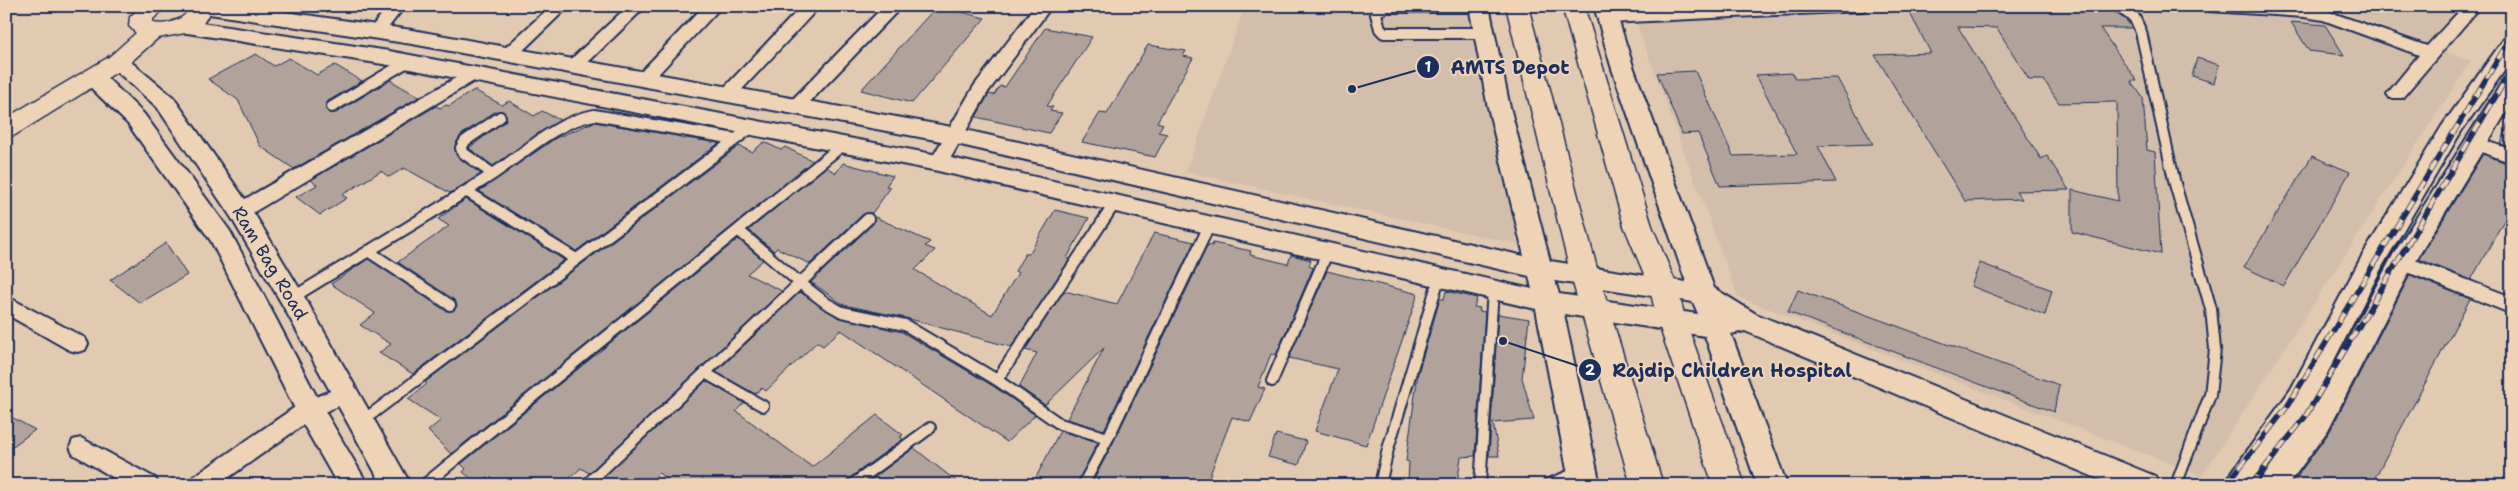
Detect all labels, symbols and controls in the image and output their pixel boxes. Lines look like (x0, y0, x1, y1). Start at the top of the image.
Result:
callout: AMTS Depot (1415, 50, 1579, 84)
text: AMTS Depot (1450, 55, 1570, 80)
text: 1 (1425, 57, 1432, 77)
street label: Ram Bag Road (227, 202, 313, 324)
callout: Rajdip Children Hospital (1578, 353, 1862, 387)
text: Rajdip Children Hospital (1612, 358, 1852, 383)
text: 2 (1585, 360, 1596, 380)

